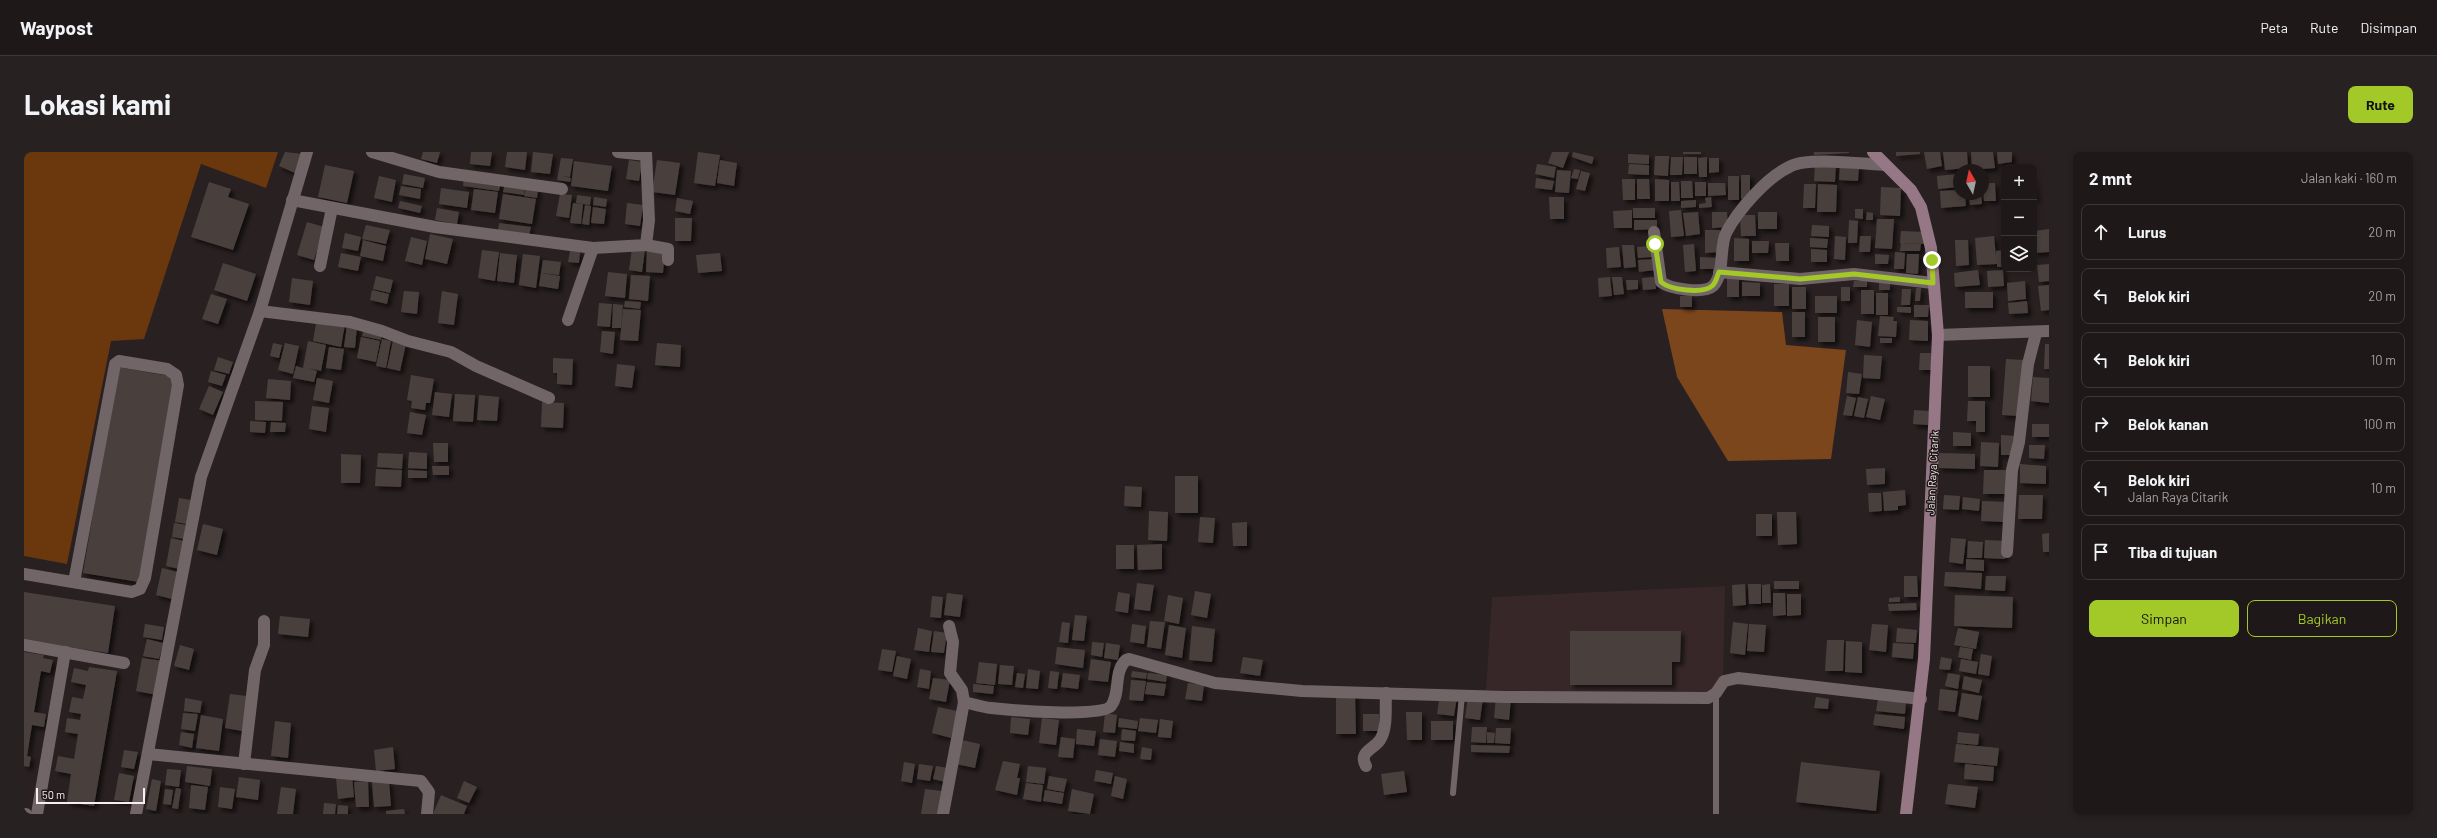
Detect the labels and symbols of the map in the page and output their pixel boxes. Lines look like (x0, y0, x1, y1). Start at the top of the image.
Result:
north arrow (1953, 164, 1989, 200)
route start (1646, 235, 1664, 253)
route end (1923, 251, 1941, 269)
street label: Jalan Raya Citarik (1923, 430, 1941, 516)
scale bar (36, 786, 145, 805)

